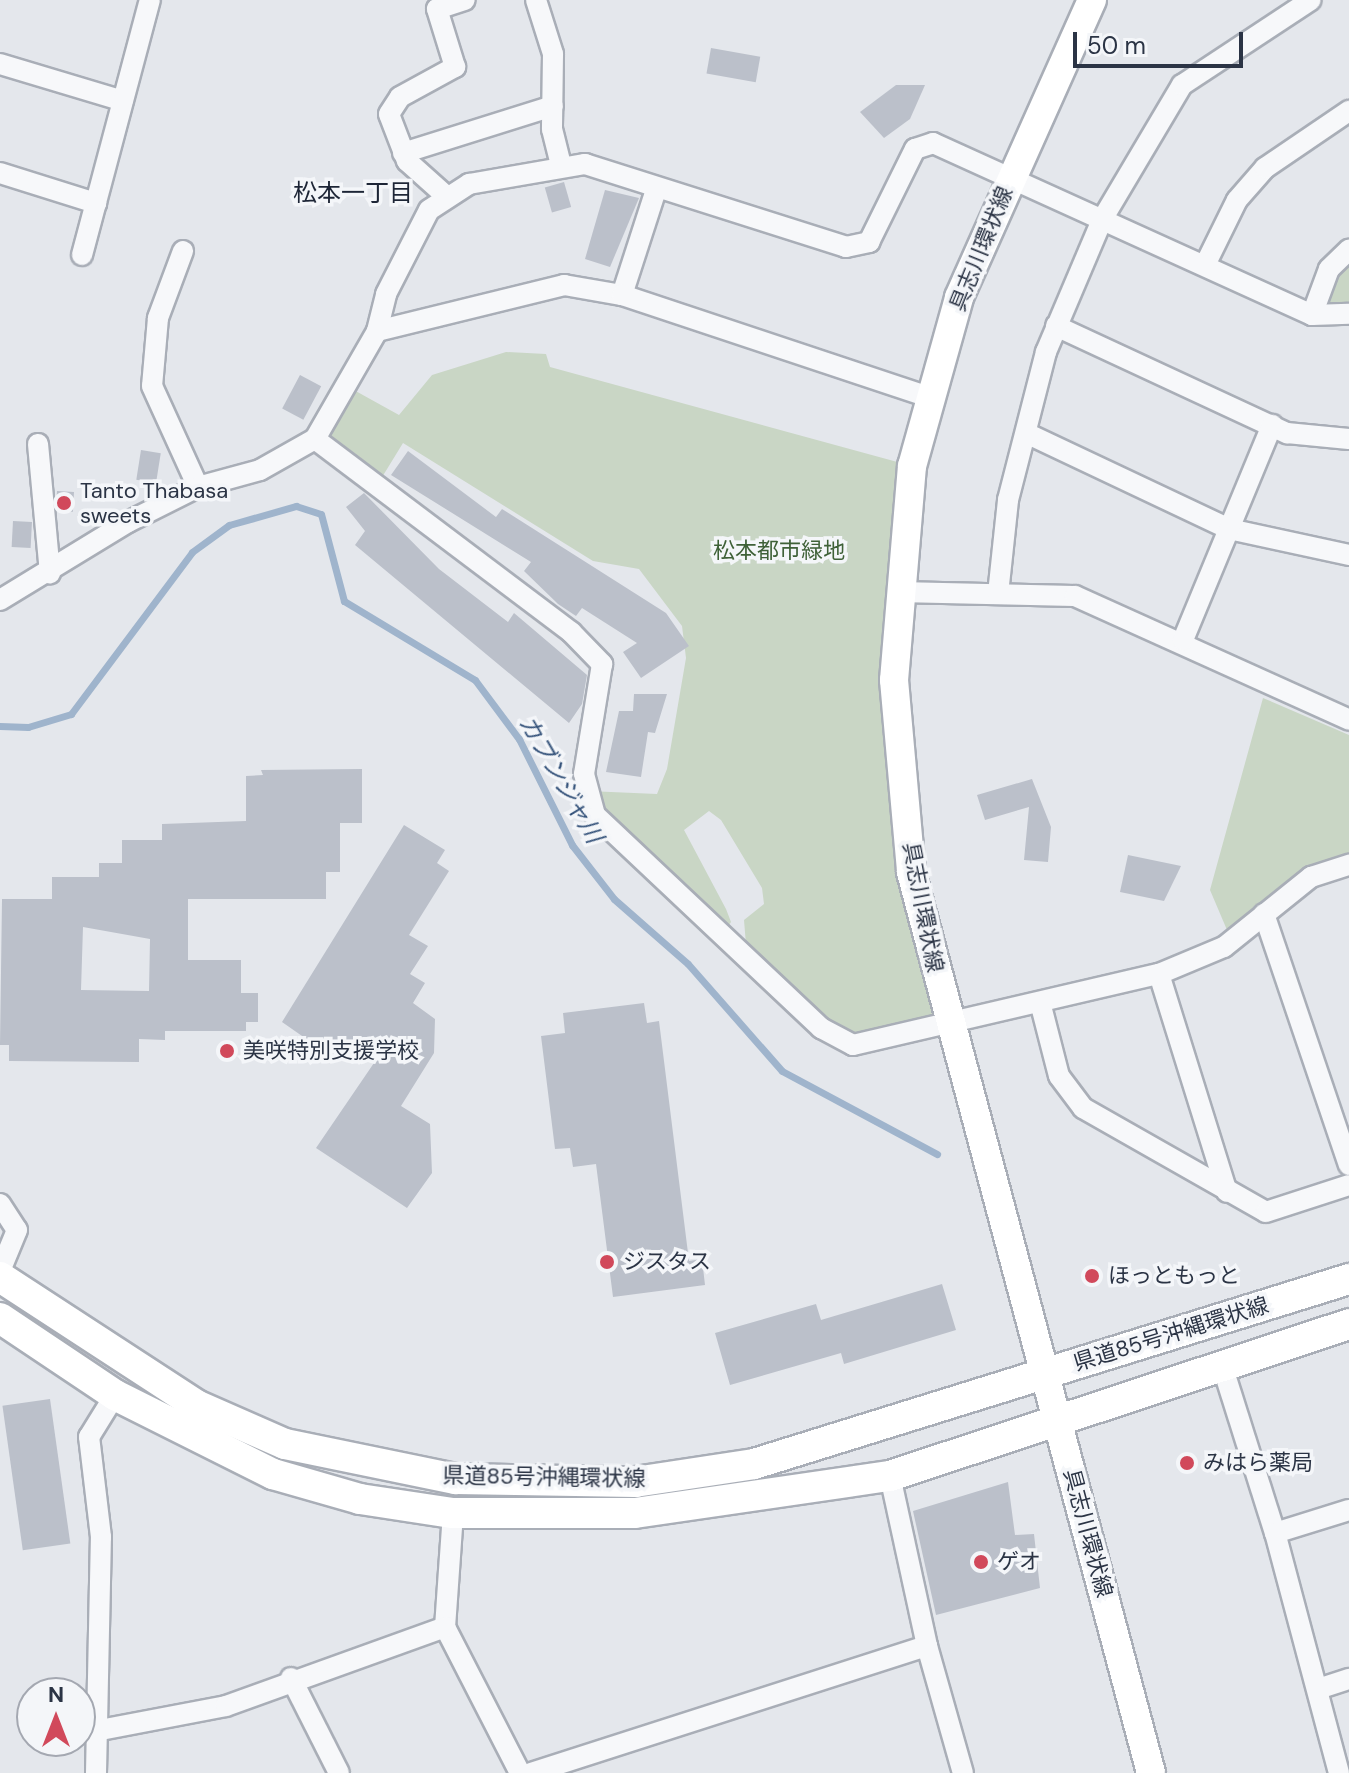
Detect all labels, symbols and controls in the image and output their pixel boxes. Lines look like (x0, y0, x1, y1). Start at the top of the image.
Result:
scale bar (1077, 16, 1247, 66)
text: 50 m (1087, 30, 1146, 61)
district label: 松本一丁目 (293, 179, 413, 207)
street label: 具志川環状線 (944, 183, 1018, 315)
place label: Tanto Thabasa sweets (80, 477, 228, 528)
marker: Tanto Thabasa sweets (55, 494, 73, 512)
park label: 松本都市緑地 (713, 538, 845, 564)
water label: カブンジャ川 (513, 709, 609, 849)
street label: 具志川環状線 (897, 840, 949, 974)
place label: 美咲特別支援学校 (243, 1038, 419, 1064)
marker: 美咲特別支援学校 (218, 1042, 236, 1060)
place label: ジスタス (623, 1249, 711, 1275)
marker: ジスタス (598, 1253, 616, 1271)
place label: ほっともっと (1108, 1263, 1240, 1289)
marker: ほっともっと (1083, 1267, 1101, 1285)
street label: 県道85号沖縄環状線 (1070, 1292, 1272, 1376)
place label: みはら薬局 (1203, 1450, 1313, 1476)
marker: みはら薬局 (1178, 1454, 1196, 1472)
street label: 県道85号沖縄環状線 (442, 1462, 646, 1492)
street label: 具志川環状線 (1058, 1466, 1118, 1600)
place label: ゲオ (997, 1549, 1041, 1575)
marker: ゲオ (972, 1553, 990, 1571)
north arrow (16, 1677, 96, 1757)
text: N (48, 1680, 64, 1709)

